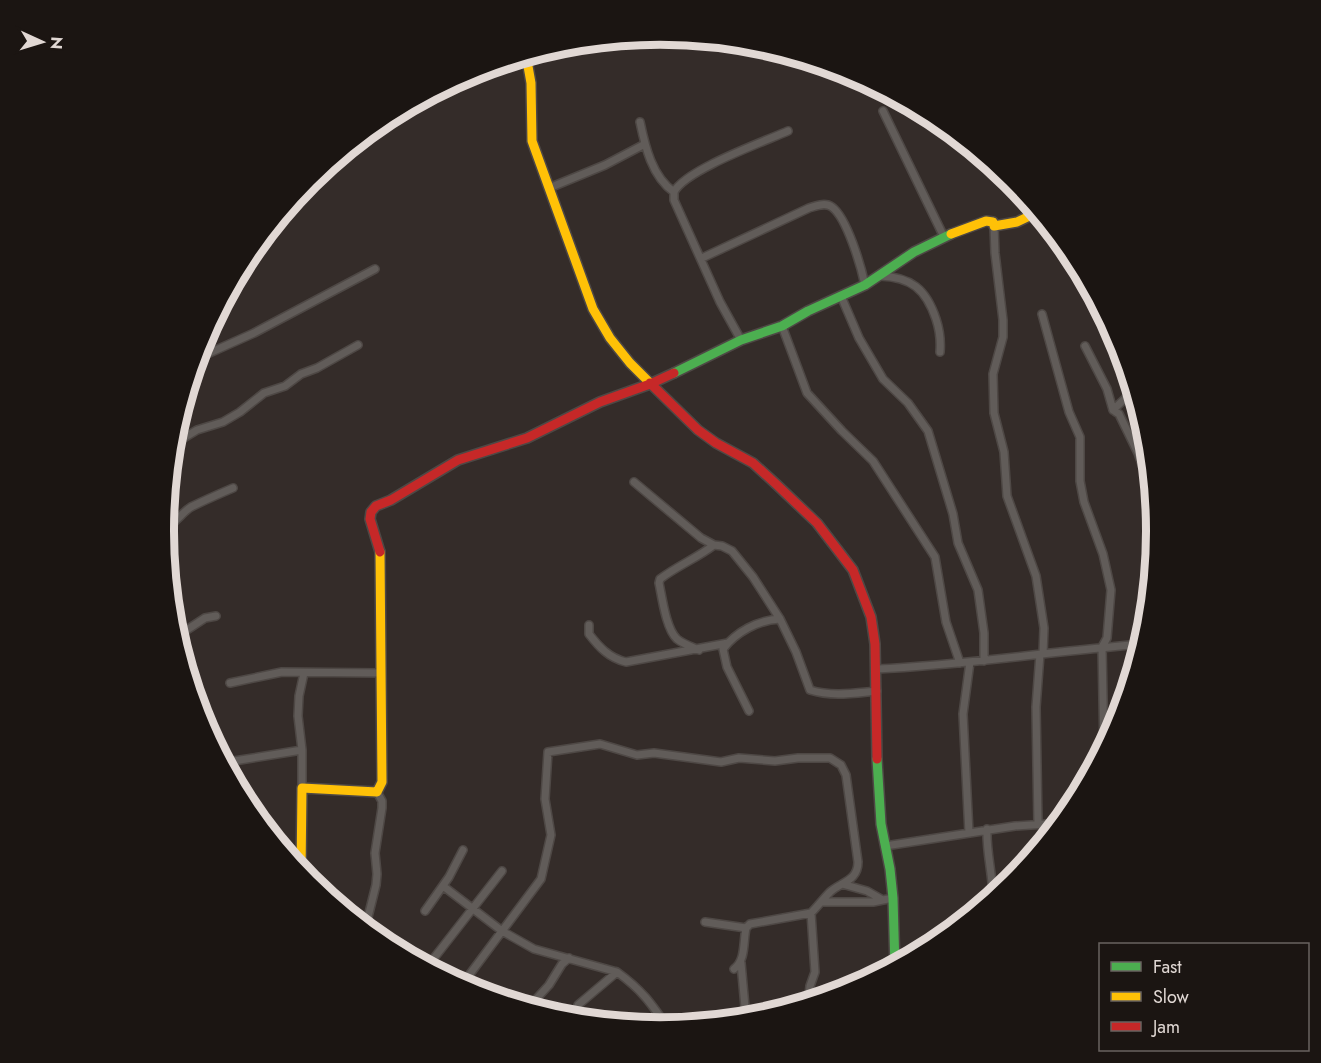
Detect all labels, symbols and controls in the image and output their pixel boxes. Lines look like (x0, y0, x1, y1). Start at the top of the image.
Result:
north arrow (12, 12, 72, 72)
text: N (45, 36, 68, 50)
legend (1099, 943, 1309, 1051)
text: Fast (1153, 954, 1182, 980)
text: Slow (1153, 984, 1190, 1010)
text: Jam (1151, 1014, 1180, 1040)

